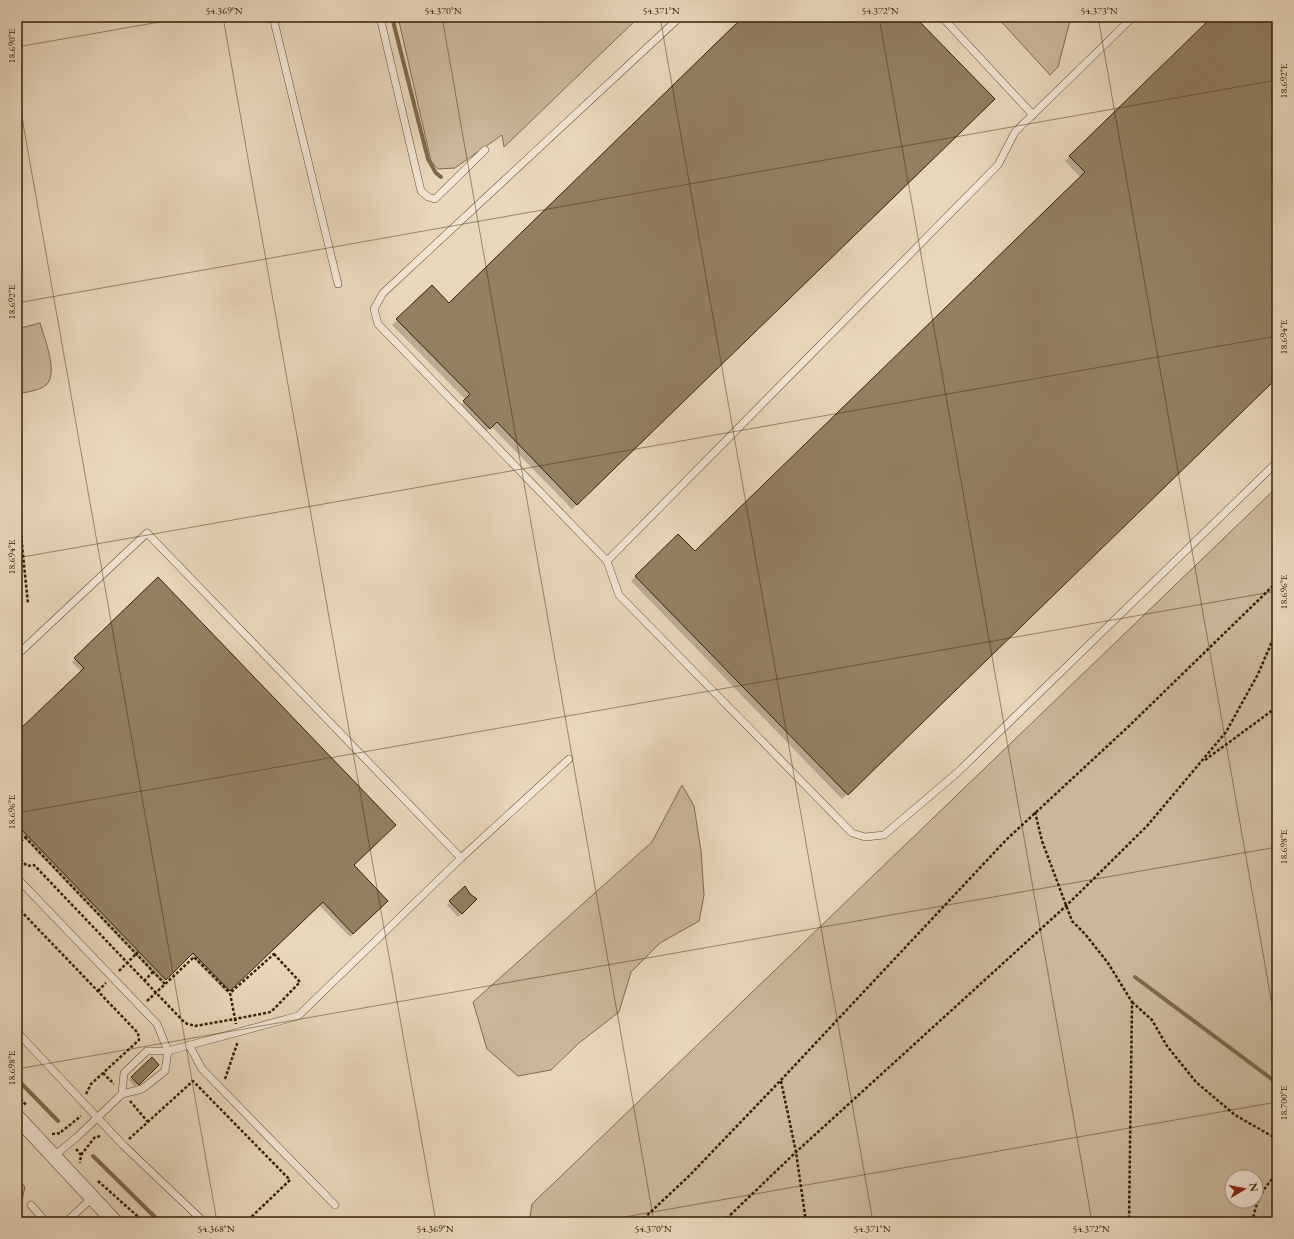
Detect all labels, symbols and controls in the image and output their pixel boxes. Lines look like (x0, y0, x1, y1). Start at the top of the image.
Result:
text: 54.369°N (205, 4, 243, 17)
text: 54.370°N (424, 4, 462, 17)
text: 54.371°N (642, 4, 680, 17)
text: 54.372°N (861, 4, 899, 17)
text: 54.373°N (1080, 4, 1118, 17)
text: 18.690°E (5, 28, 18, 63)
text: 18.692°E (1277, 63, 1290, 98)
text: 18.692°E (5, 284, 18, 319)
text: 18.694°E (1277, 319, 1290, 354)
text: 18.694°E (5, 539, 18, 574)
text: 18.696°E (1277, 574, 1290, 609)
text: 18.696°E (5, 794, 18, 829)
text: 18.698°E (1277, 829, 1290, 864)
text: 18.698°E (5, 1050, 18, 1085)
text: 18.700°E (1277, 1085, 1290, 1120)
north arrow (1224, 1169, 1264, 1209)
text: N (1246, 1182, 1262, 1193)
text: 54.368°N (197, 1222, 235, 1235)
text: 54.369°N (416, 1222, 454, 1235)
text: 54.370°N (634, 1222, 672, 1235)
text: 54.371°N (853, 1222, 891, 1235)
text: 54.372°N (1072, 1222, 1110, 1235)

